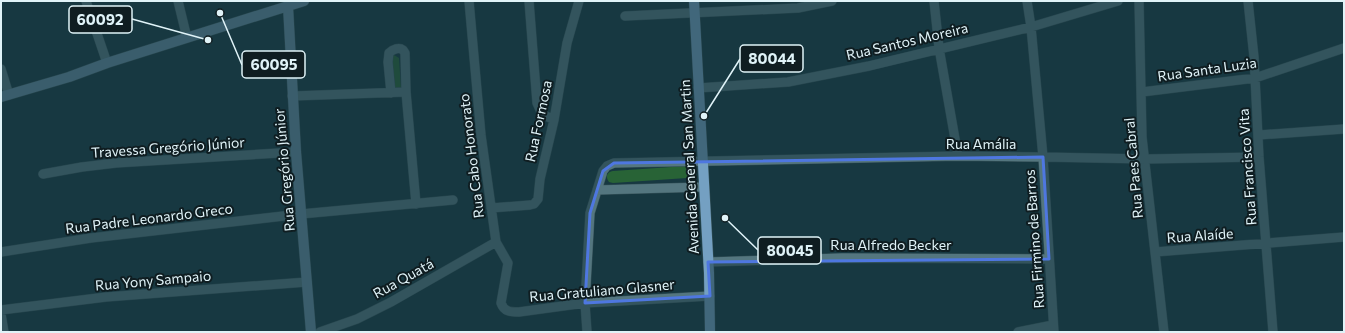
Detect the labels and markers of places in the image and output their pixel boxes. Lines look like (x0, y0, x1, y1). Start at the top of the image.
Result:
callout: 60092 (69, 6, 132, 33)
callout: 80044 (740, 45, 803, 72)
callout: 60095 (242, 51, 305, 78)
callout: 80045 (758, 237, 821, 264)

